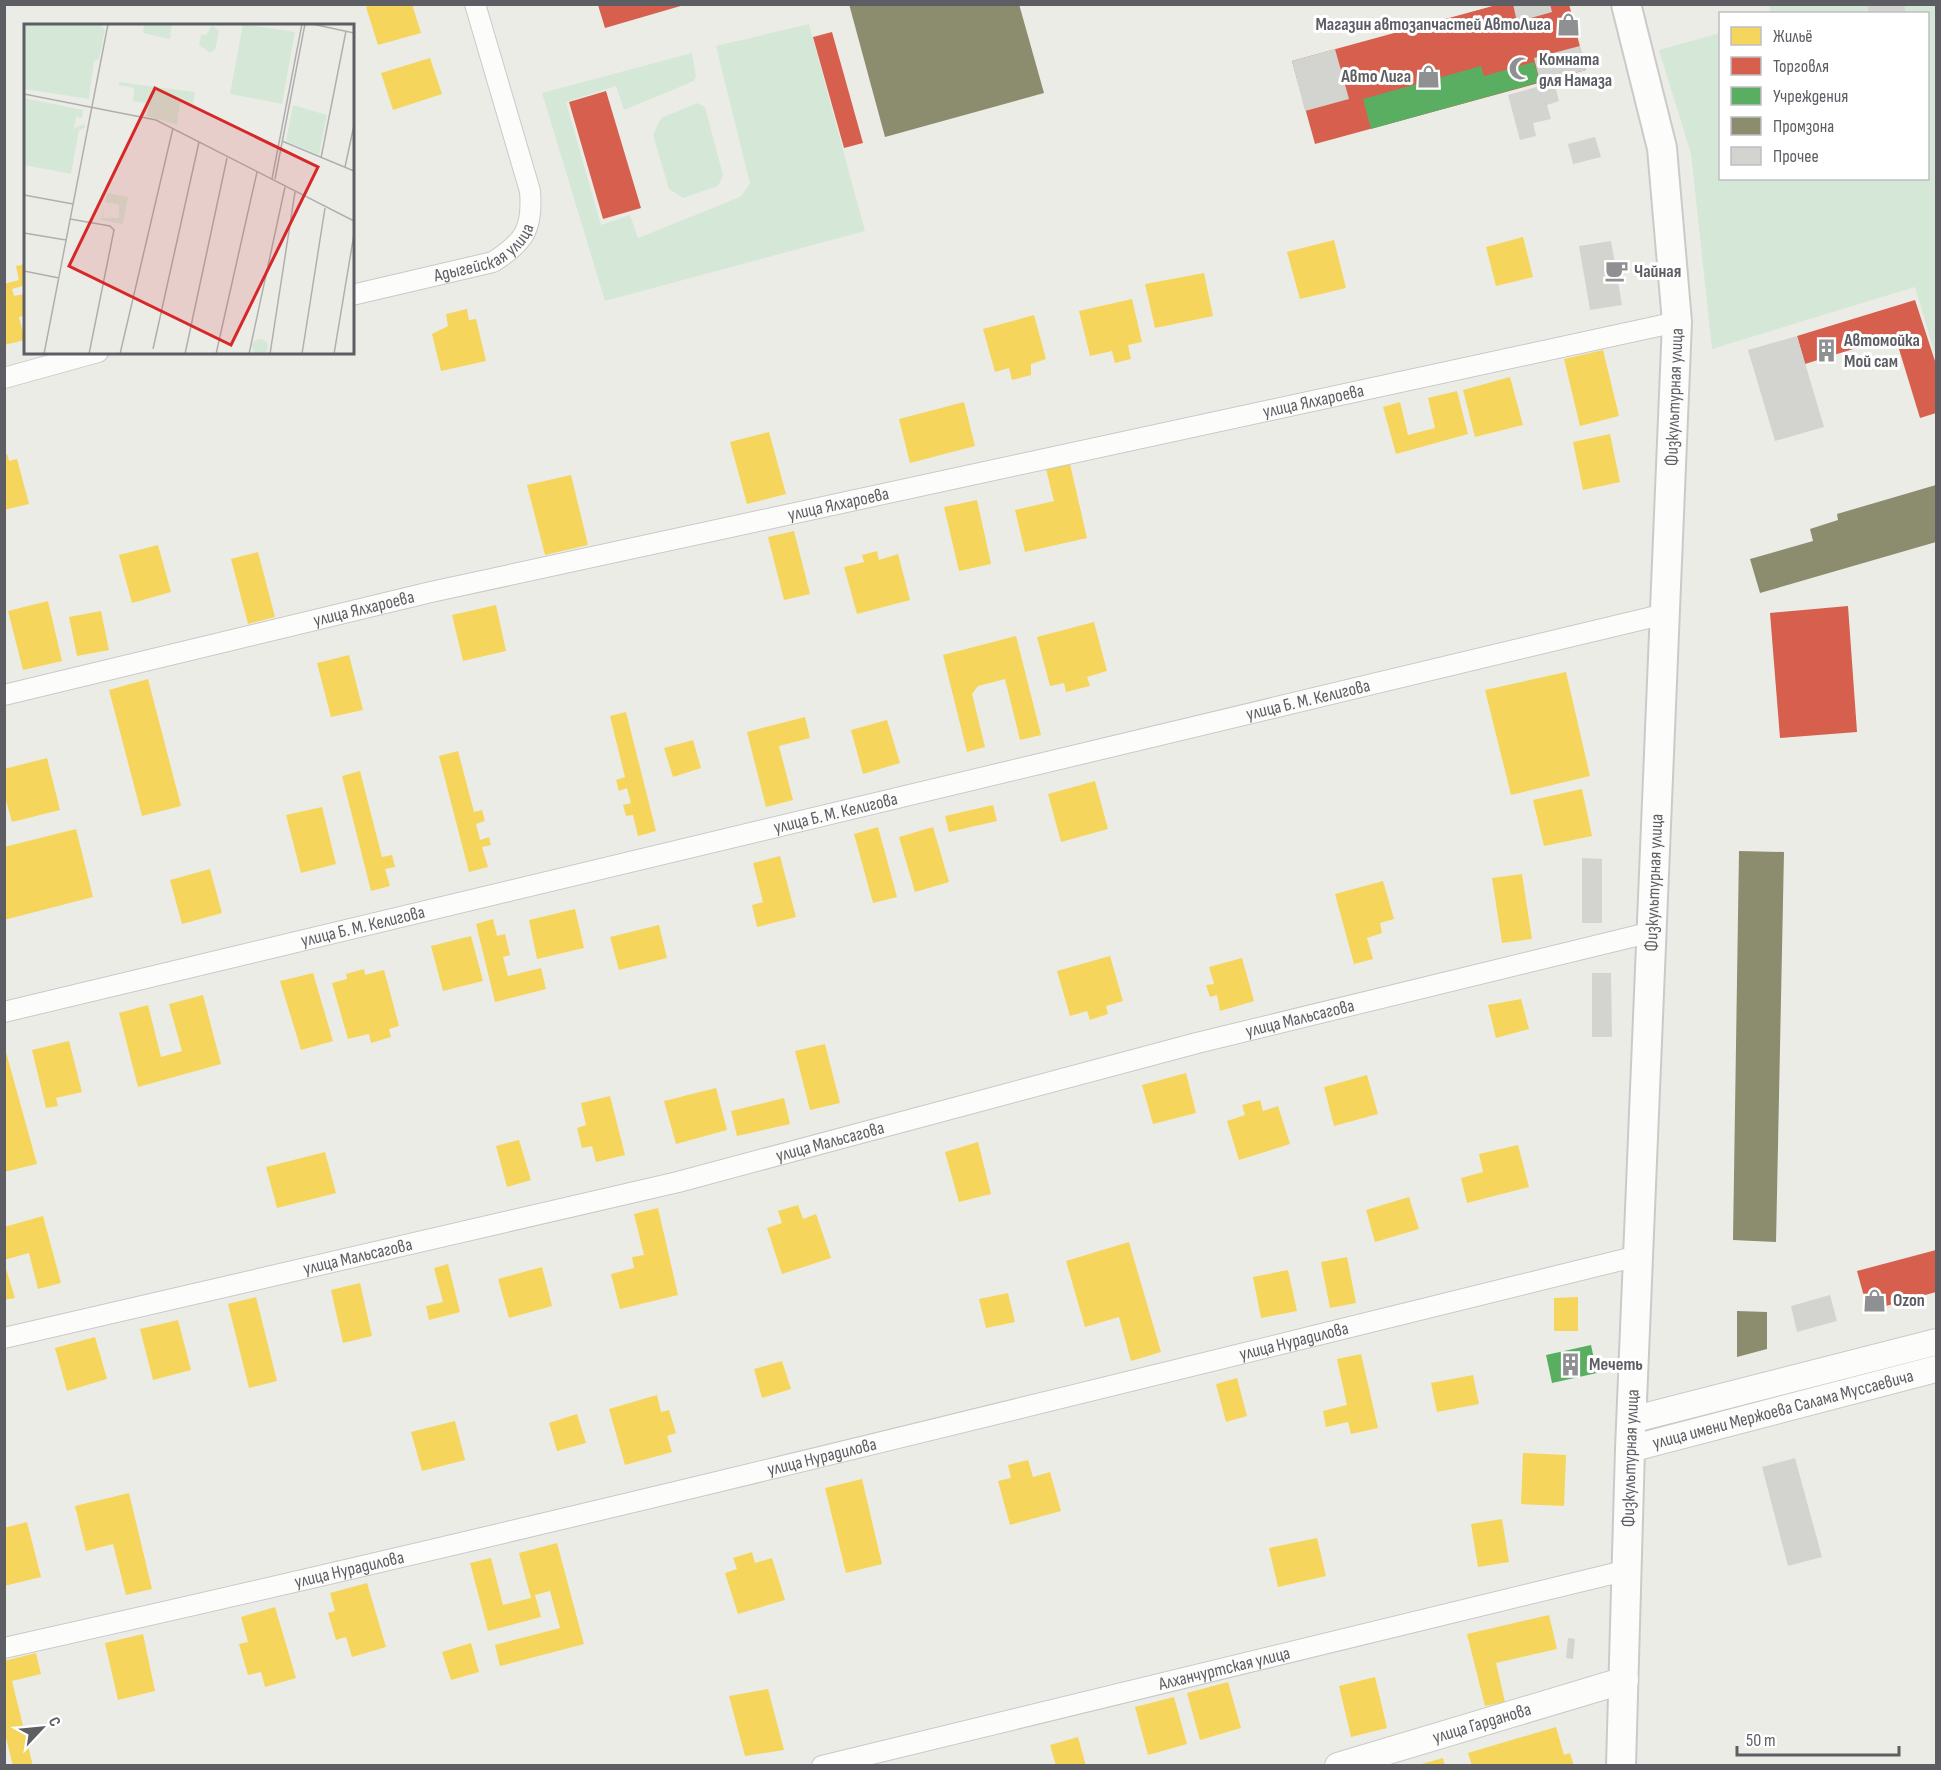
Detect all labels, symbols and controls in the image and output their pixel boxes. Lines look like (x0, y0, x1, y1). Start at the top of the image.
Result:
shop icon: Магазин автозапчастей АвтоЛига (1556, 11, 1582, 37)
legend (1719, 12, 1929, 180)
place label: Магазин автозапчастей АвтоЛига (1315, 14, 1551, 35)
inset map (24, 24, 354, 354)
text: Жильё (1773, 26, 1813, 47)
place label: Комната для Намаза (1539, 49, 1612, 91)
mosque icon: Комната для Намаза (1508, 56, 1534, 82)
text: Торговля (1773, 56, 1829, 77)
shop icon: Авто Лига (1416, 63, 1442, 89)
place label: Авто Лига (1340, 66, 1411, 87)
text: Учреждения (1773, 86, 1848, 107)
text: Промзона (1773, 116, 1834, 137)
text: Прочее (1773, 146, 1819, 167)
street label: Адыгейская улица (431, 221, 539, 287)
cafe icon: Чайная (1603, 258, 1629, 284)
place label: Чайная (1634, 261, 1681, 282)
street label: Физкультурная улица (1661, 328, 1688, 466)
place label: Автомойка Мой сам (1843, 330, 1920, 372)
building icon: Автомойка Мой сам (1813, 337, 1839, 363)
street label: улица Ялхароева (1261, 380, 1366, 422)
street label: улица Ялхароева (786, 483, 891, 525)
street label: улица Ялхароева (311, 586, 416, 631)
street label: улица Б. М. Келигова (1244, 675, 1372, 725)
street label: улица Б. М. Келигова (772, 788, 900, 838)
street label: Физкультурная улица (1641, 813, 1667, 952)
street label: улица Б. М. Келигова (299, 902, 427, 951)
street label: улица Мальсагова (1243, 995, 1357, 1042)
street label: улица Мальсагова (774, 1117, 886, 1166)
street label: улица Мальсагова (301, 1234, 414, 1279)
shop icon: Ozon (1862, 1287, 1888, 1313)
place label: Ozon (1893, 1290, 1925, 1311)
street label: улица Нурадилова (1237, 1318, 1351, 1365)
building icon: Мечеть (1558, 1351, 1584, 1377)
place label: Мечеть (1589, 1354, 1643, 1375)
street label: улица имени Мержоева Салама Муссаевича (1650, 1365, 1916, 1454)
street label: Физкультурная улица (1618, 1389, 1643, 1527)
street label: улица Нурадилова (765, 1434, 879, 1480)
street label: улица Нурадилова (292, 1547, 406, 1593)
street label: Алханчуртская улица (1156, 1643, 1292, 1695)
north arrow (12, 1698, 72, 1758)
street label: улица Гарданова (1430, 1699, 1534, 1748)
text: С (44, 1714, 64, 1730)
scale bar (1737, 1719, 1899, 1757)
text: 50 m (1746, 1730, 1776, 1751)

